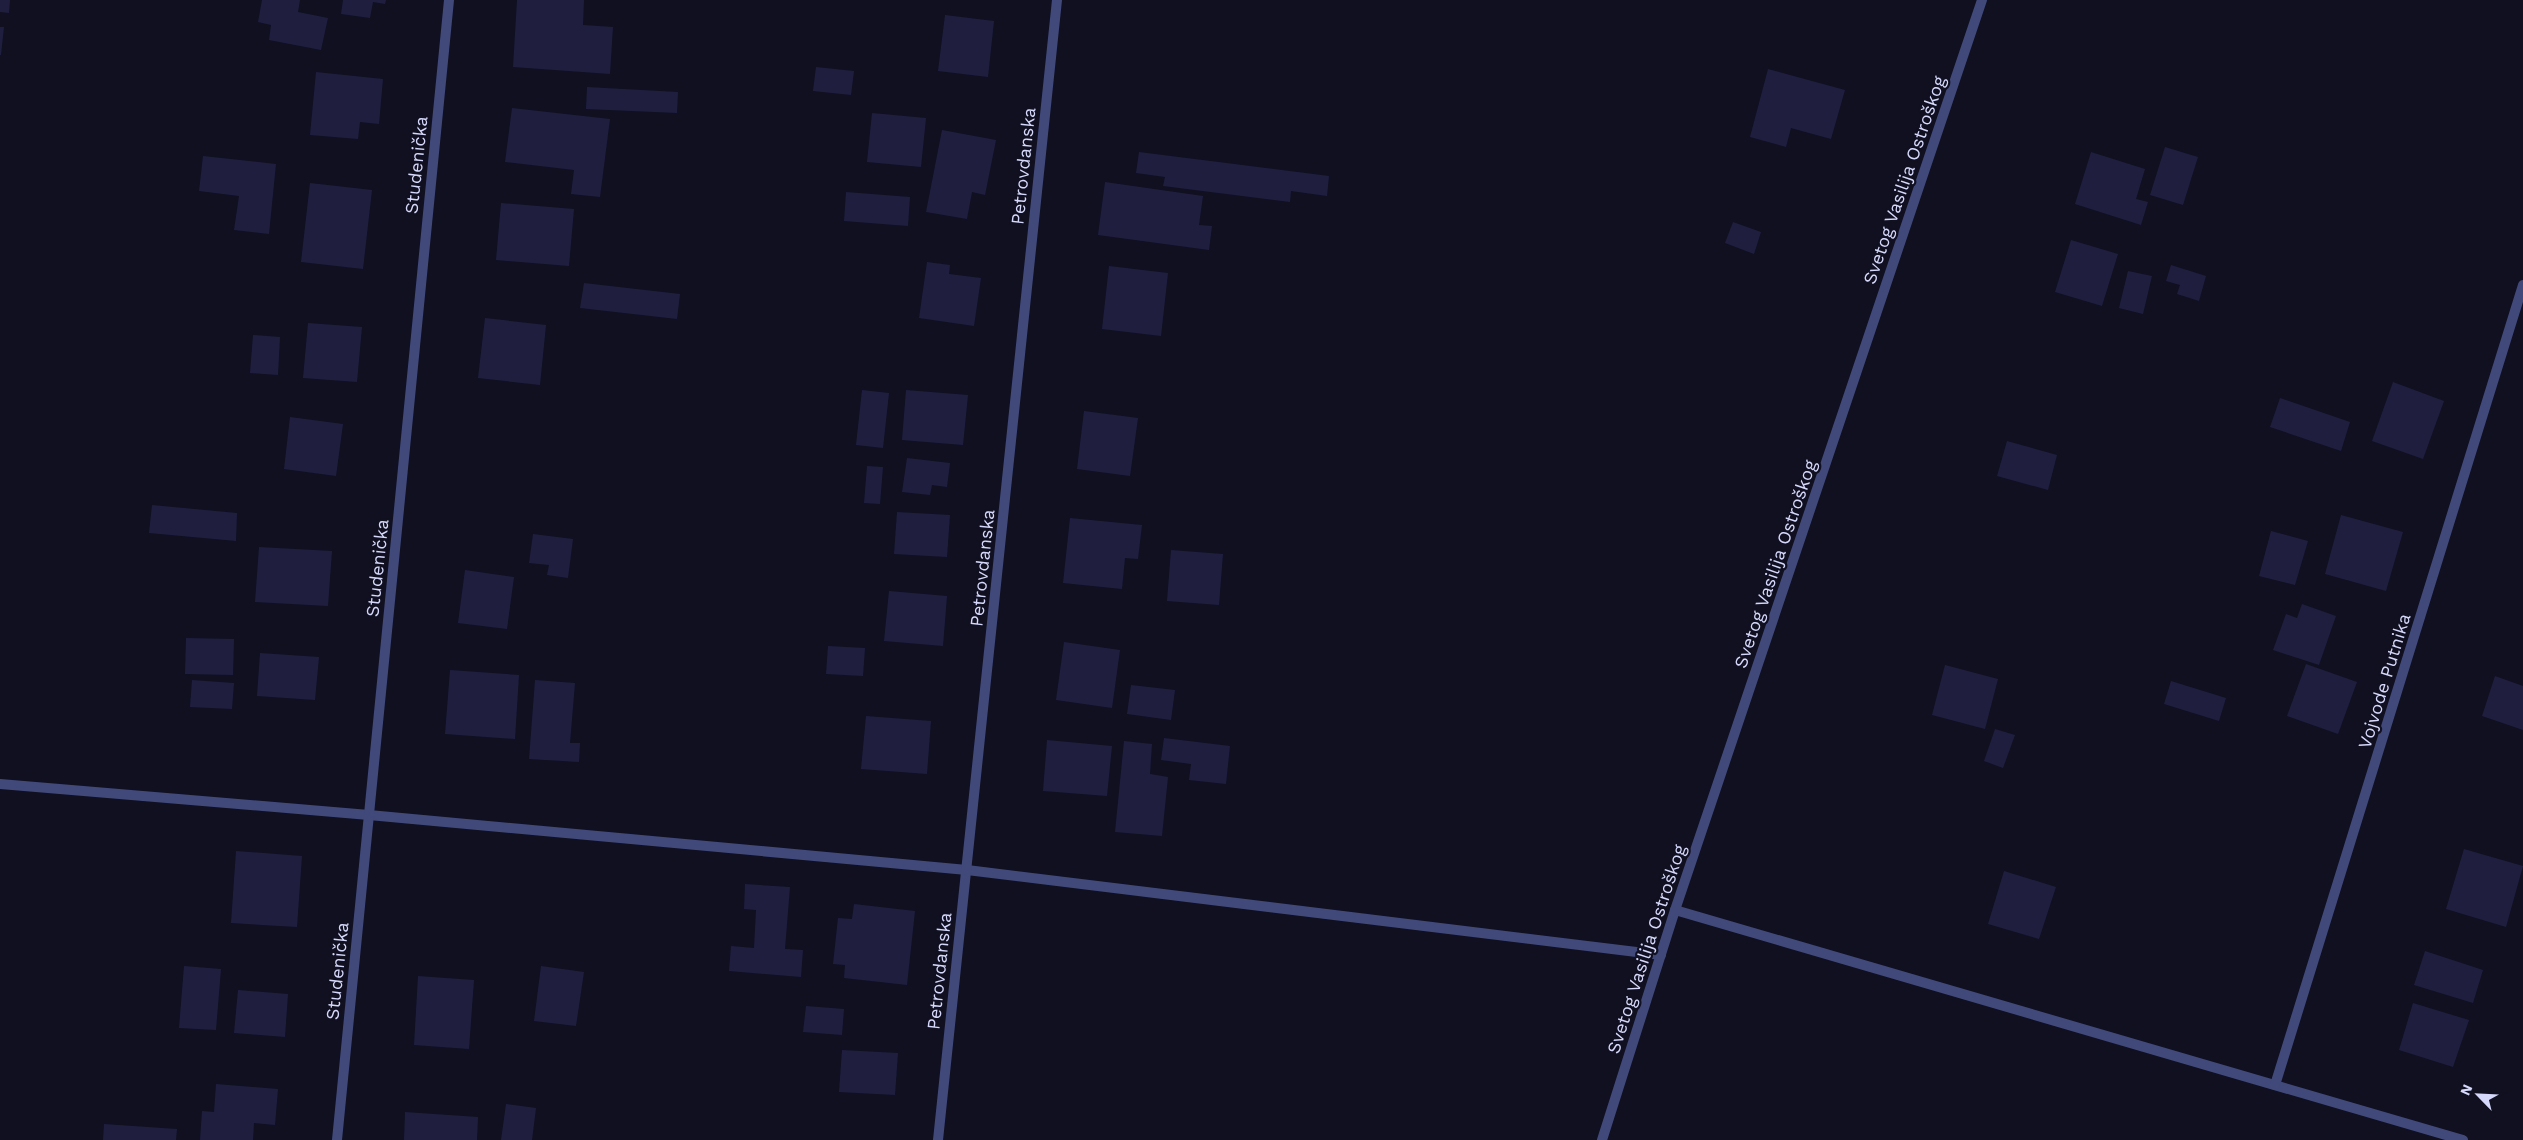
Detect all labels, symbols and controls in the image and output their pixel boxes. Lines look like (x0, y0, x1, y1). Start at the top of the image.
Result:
street label: Svetog Vasilija Ostroškog (1859, 73, 1950, 287)
street label: Petrovdanska (1006, 106, 1040, 226)
street label: Studenička (400, 115, 432, 215)
street label: Svetog Vasilija Ostroškog (1730, 457, 1821, 671)
street label: Petrovdanska (965, 508, 999, 628)
street label: Studenička (361, 518, 393, 618)
street label: Vojvode Putnika (2353, 611, 2415, 751)
street label: Svetog Vasilija Ostroškog (1602, 841, 1690, 1056)
street label: Petrovdanska (922, 911, 956, 1031)
street label: Studenička (321, 921, 353, 1021)
north arrow (2453, 1070, 2503, 1120)
text: N (2457, 1082, 2476, 1098)

